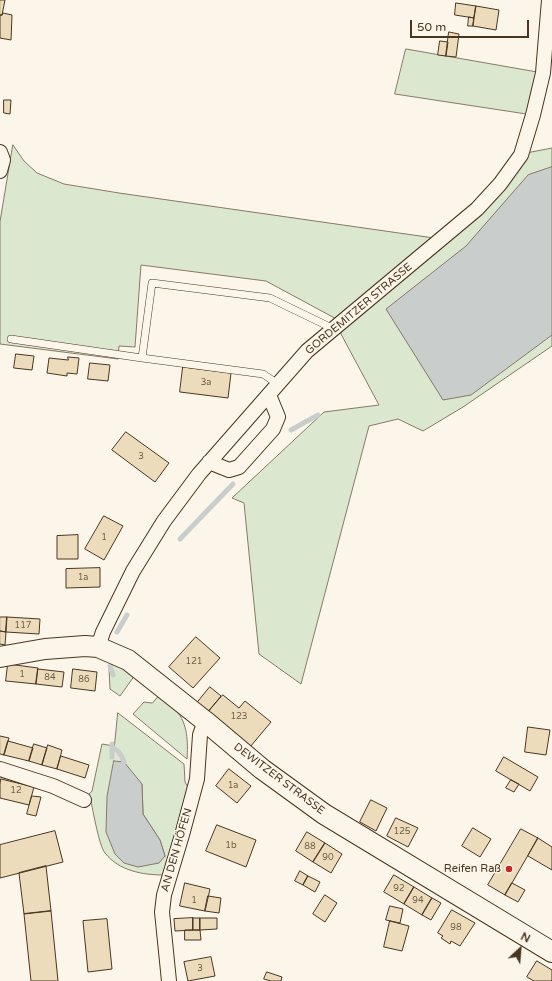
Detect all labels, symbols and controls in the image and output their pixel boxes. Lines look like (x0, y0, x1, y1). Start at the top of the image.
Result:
scale bar (412, 12, 531, 38)
text: 50 m (417, 20, 446, 34)
street label: GORDEMITZER STRASSE (303, 260, 415, 358)
house number: 3a (201, 378, 211, 388)
house number: 3 (138, 452, 144, 462)
house number: 1 (101, 533, 107, 543)
house number: 1a (78, 573, 88, 583)
house number: 117 (15, 621, 31, 631)
house number: 121 (186, 657, 202, 667)
house number: 1 (19, 670, 25, 680)
house number: 84 (44, 673, 56, 683)
house number: 86 (78, 675, 90, 685)
house number: 123 (231, 712, 247, 722)
street label: DEWITZER STRASSE (231, 740, 327, 818)
house number: 1a (228, 781, 238, 791)
house number: 12 (10, 786, 22, 796)
street label: AN DEN HÖFEN (159, 807, 195, 893)
house number: 125 (394, 827, 410, 837)
house number: 1b (225, 841, 237, 851)
house number: 88 (304, 842, 316, 852)
house number: 90 (322, 853, 334, 863)
place label: Reifen Raß (444, 862, 501, 876)
marker: Reifen Raß (504, 864, 514, 874)
house number: 92 (393, 884, 405, 894)
house number: 1 (191, 896, 197, 906)
house number: 94 (412, 896, 424, 906)
house number: 98 (450, 923, 462, 933)
north arrow (500, 929, 540, 969)
text: N (519, 930, 532, 946)
house number: 3 (197, 964, 203, 974)

